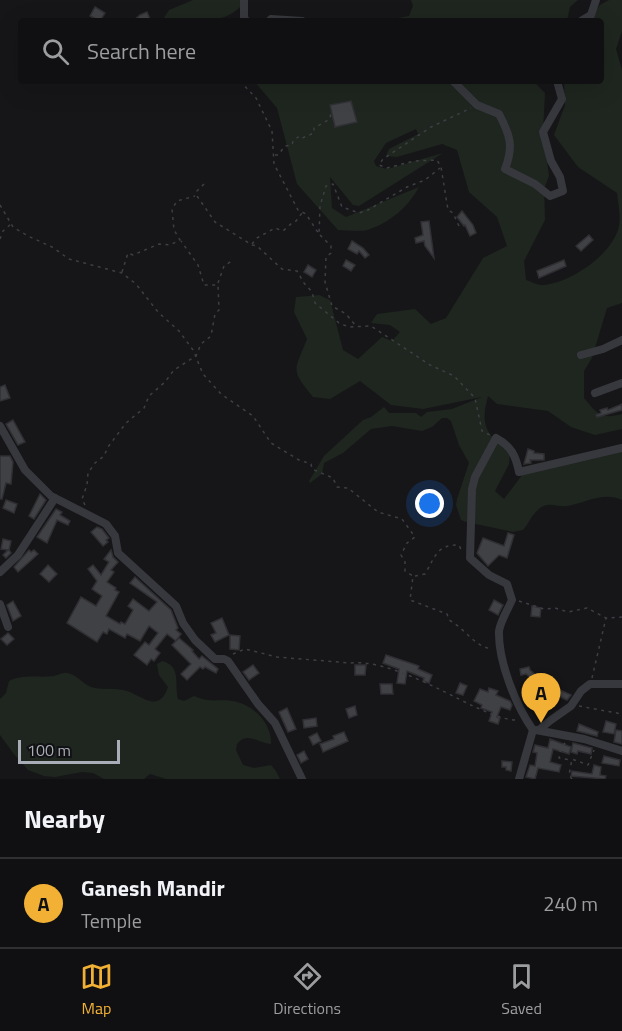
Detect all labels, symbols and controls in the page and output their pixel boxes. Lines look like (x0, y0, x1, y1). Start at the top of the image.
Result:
search box (18, 18, 604, 84)
text: Search here (87, 34, 196, 68)
icon: search (39, 35, 72, 68)
your location (415, 489, 444, 518)
pin: A (522, 674, 560, 723)
scale bar (18, 737, 120, 764)
text: 100 m (27, 738, 71, 762)
text: Nearby (24, 799, 105, 838)
text: Ganesh Mandir (81, 871, 225, 905)
text: A (37, 888, 50, 919)
text: 240 m (543, 888, 598, 919)
text: Temple (81, 905, 142, 936)
tab: Map (80, 960, 113, 1020)
tab: Directions (273, 960, 341, 1020)
tab: Saved (501, 960, 542, 1020)

